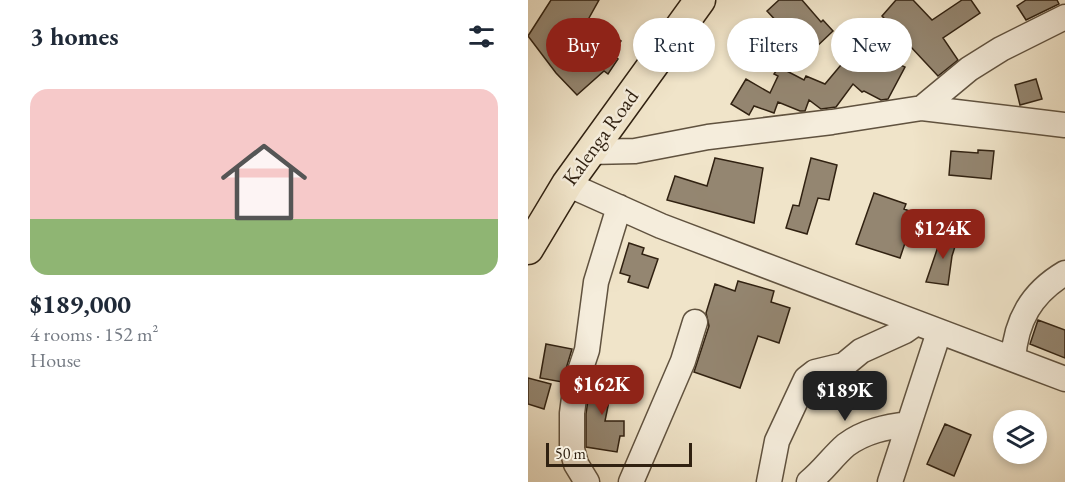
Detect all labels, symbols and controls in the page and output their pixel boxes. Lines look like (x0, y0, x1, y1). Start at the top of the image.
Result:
chip: Buy (546, 18, 621, 72)
chip: Rent (633, 18, 715, 72)
chip: Filters (727, 18, 819, 72)
chip: New (831, 18, 912, 72)
text: 3 homes (30, 19, 119, 53)
icon: filters (465, 20, 498, 53)
street label: Kalenga Road (556, 83, 644, 191)
icon: home (210, 128, 318, 236)
pin: $124K (901, 209, 985, 260)
text: $124K (915, 215, 971, 241)
text: $189,000 (30, 287, 131, 321)
text: 4 rooms · 152 m² (30, 321, 158, 347)
text: House (30, 347, 81, 373)
pin: $162K (560, 365, 644, 416)
text: $162K (574, 371, 630, 397)
pin: $189K (803, 371, 887, 422)
text: $189K (817, 377, 873, 403)
map controls (993, 410, 1047, 464)
button: layers (993, 410, 1047, 464)
scale bar (546, 440, 692, 468)
text: 50 m (555, 443, 586, 464)

